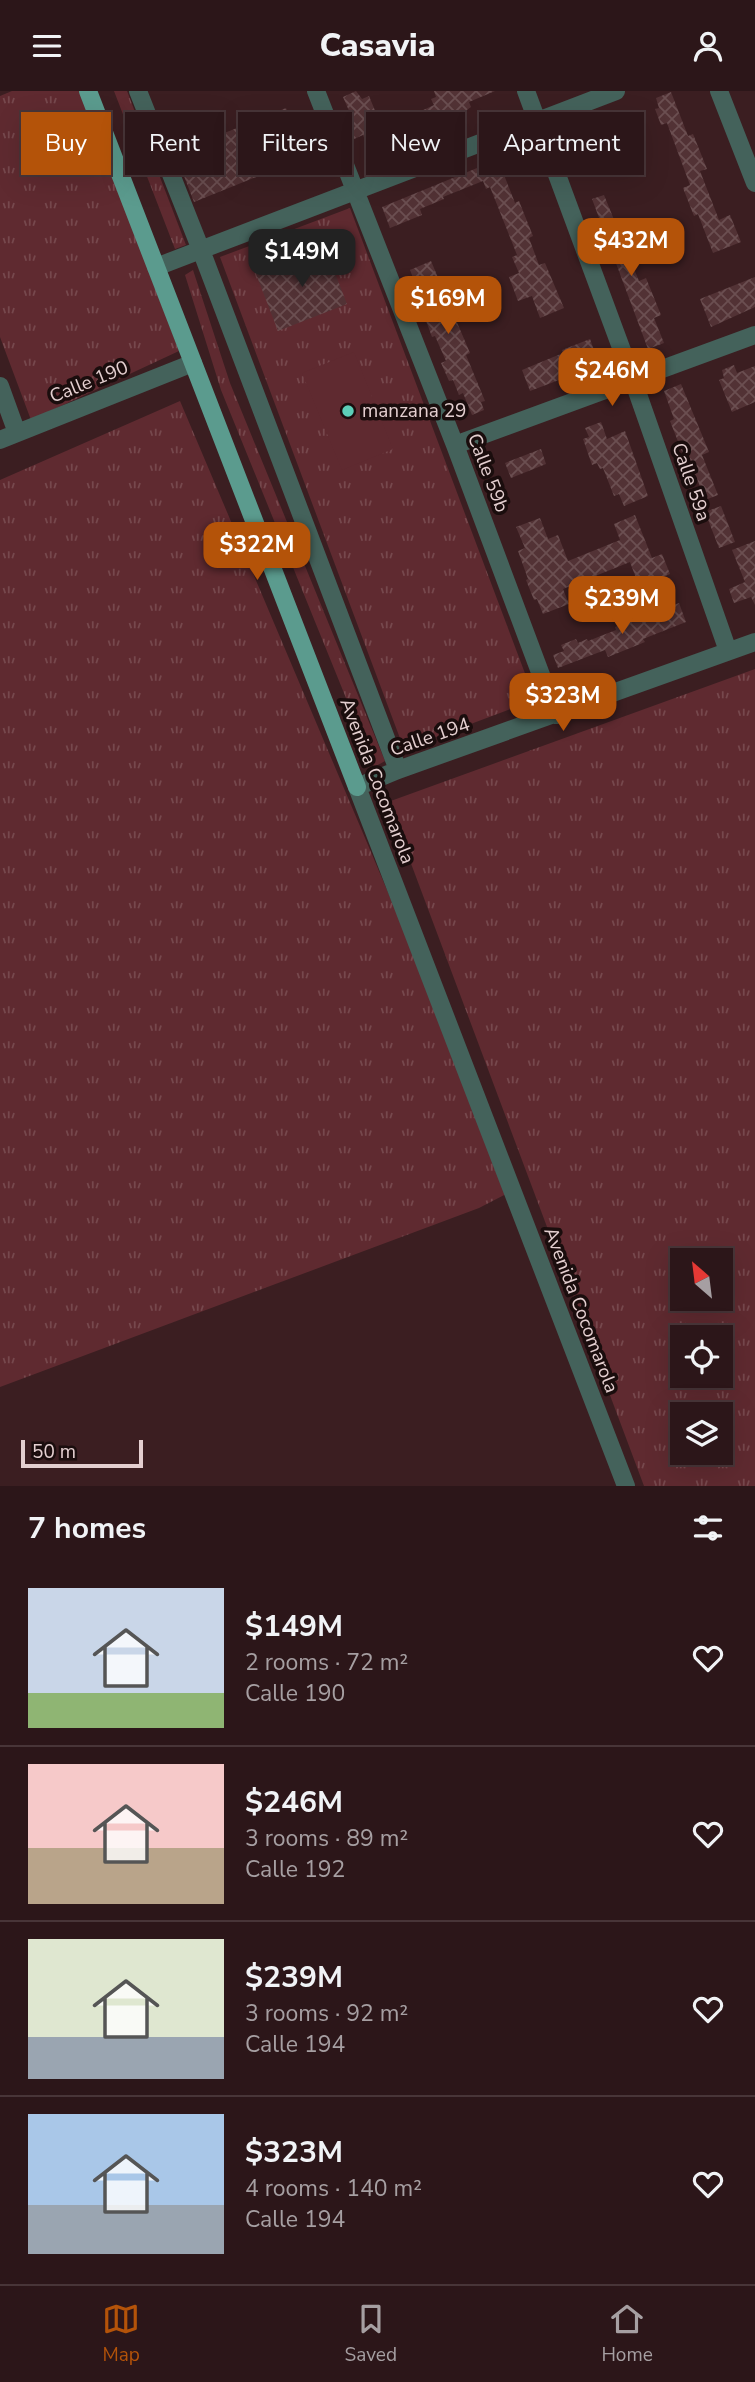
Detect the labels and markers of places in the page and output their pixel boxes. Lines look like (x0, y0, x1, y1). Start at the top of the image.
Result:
pin: $432M (582, 219, 680, 278)
pin: $149M (253, 229, 351, 289)
pin: $169M (399, 277, 497, 336)
pin: $246M (563, 349, 661, 408)
place label: manzana 29 (362, 398, 466, 424)
marker: manzana 29 (340, 403, 356, 419)
pin: $322M (208, 523, 306, 582)
pin: $239M (573, 577, 671, 636)
pin: $323M (514, 673, 612, 733)

